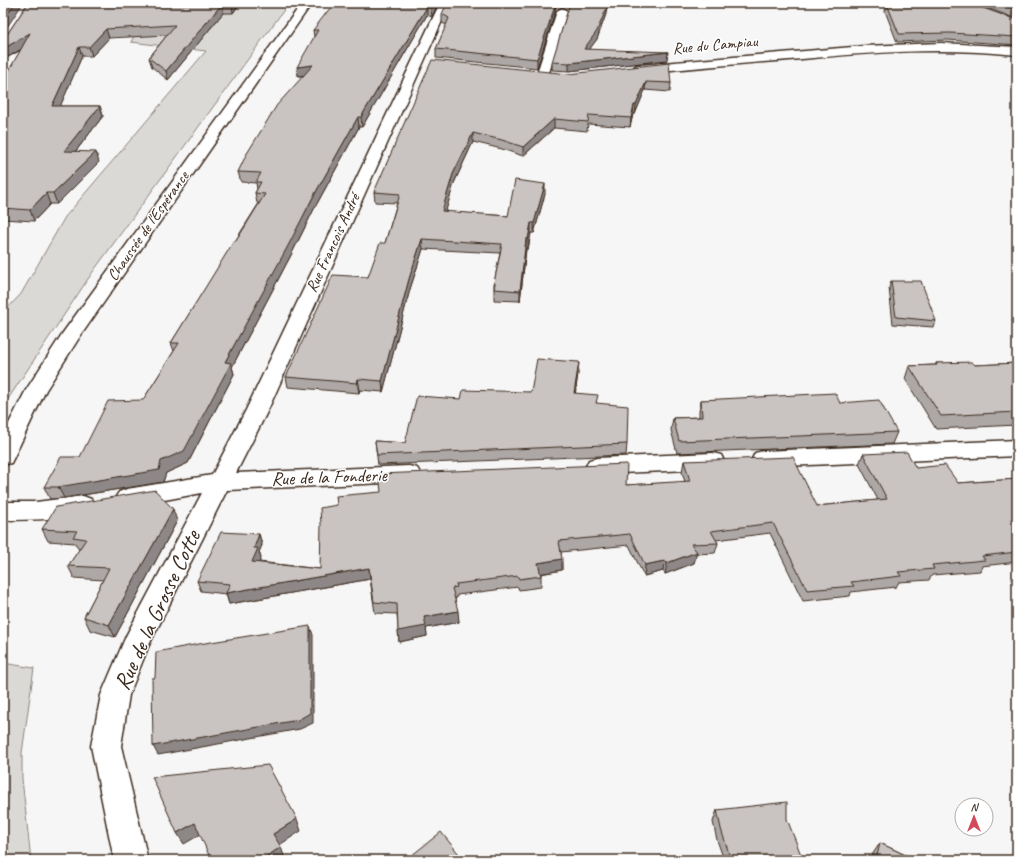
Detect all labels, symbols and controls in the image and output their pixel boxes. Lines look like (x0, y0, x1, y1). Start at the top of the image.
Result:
street label: Rue du Campiau (672, 31, 759, 59)
street label: Chaussée de l'Espérance (103, 166, 194, 285)
street label: Rue Francois André (301, 188, 366, 295)
street label: Rue de la Fonderie (271, 463, 389, 491)
street label: Rue de la Grosse Cotte (107, 524, 207, 694)
north arrow (954, 797, 994, 837)
text: N (971, 800, 980, 814)

